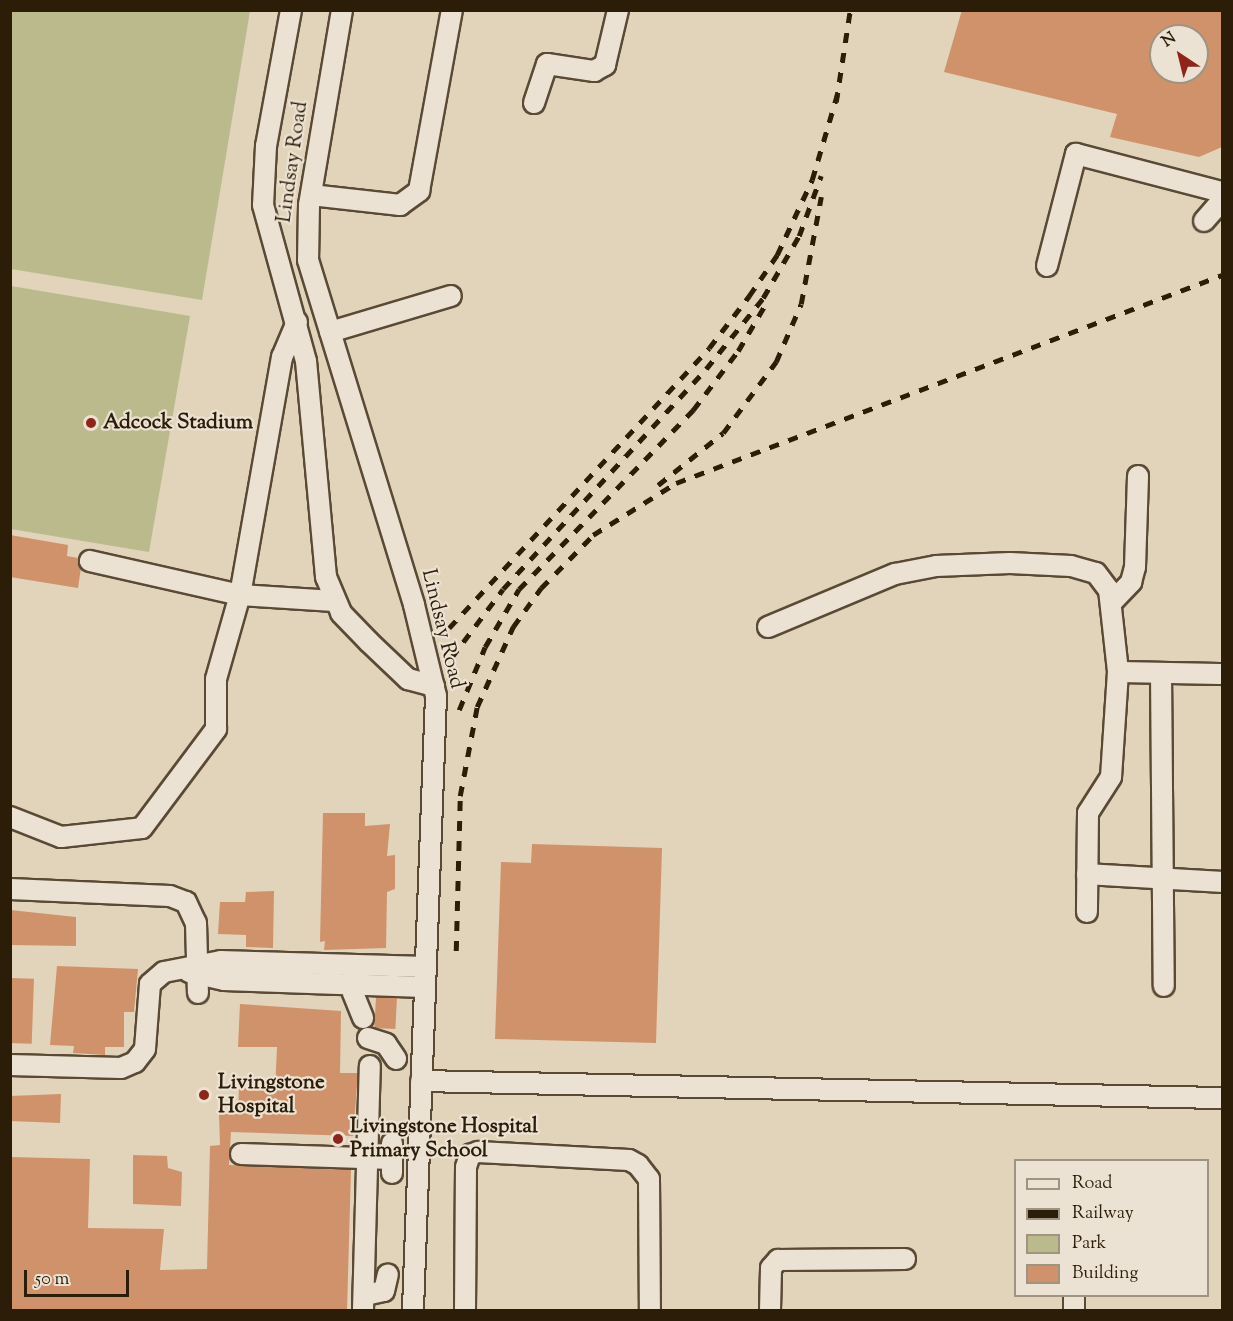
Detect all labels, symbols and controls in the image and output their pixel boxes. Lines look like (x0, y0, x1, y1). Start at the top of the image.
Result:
north arrow (1149, 24, 1209, 84)
text: N (1158, 27, 1181, 54)
street label: Lindsay Road (272, 100, 314, 224)
place label: Adcock Stadium (103, 410, 253, 436)
marker: Adcock Stadium (84, 416, 98, 430)
street label: Lindsay Road (415, 567, 469, 691)
place label: Livingstone Hospital (218, 1070, 325, 1120)
marker: Livingstone Hospital (195, 1086, 213, 1104)
place label: Livingstone Hospital Primary School (350, 1114, 538, 1164)
marker: Livingstone Hospital Primary School (331, 1132, 345, 1146)
legend (1014, 1159, 1209, 1297)
text: Road (1072, 1171, 1112, 1197)
text: Railway (1072, 1201, 1134, 1227)
text: Park (1072, 1231, 1106, 1257)
scale bar (27, 1258, 132, 1296)
text: Building (1072, 1261, 1138, 1287)
text: 50 m (35, 1267, 69, 1293)

